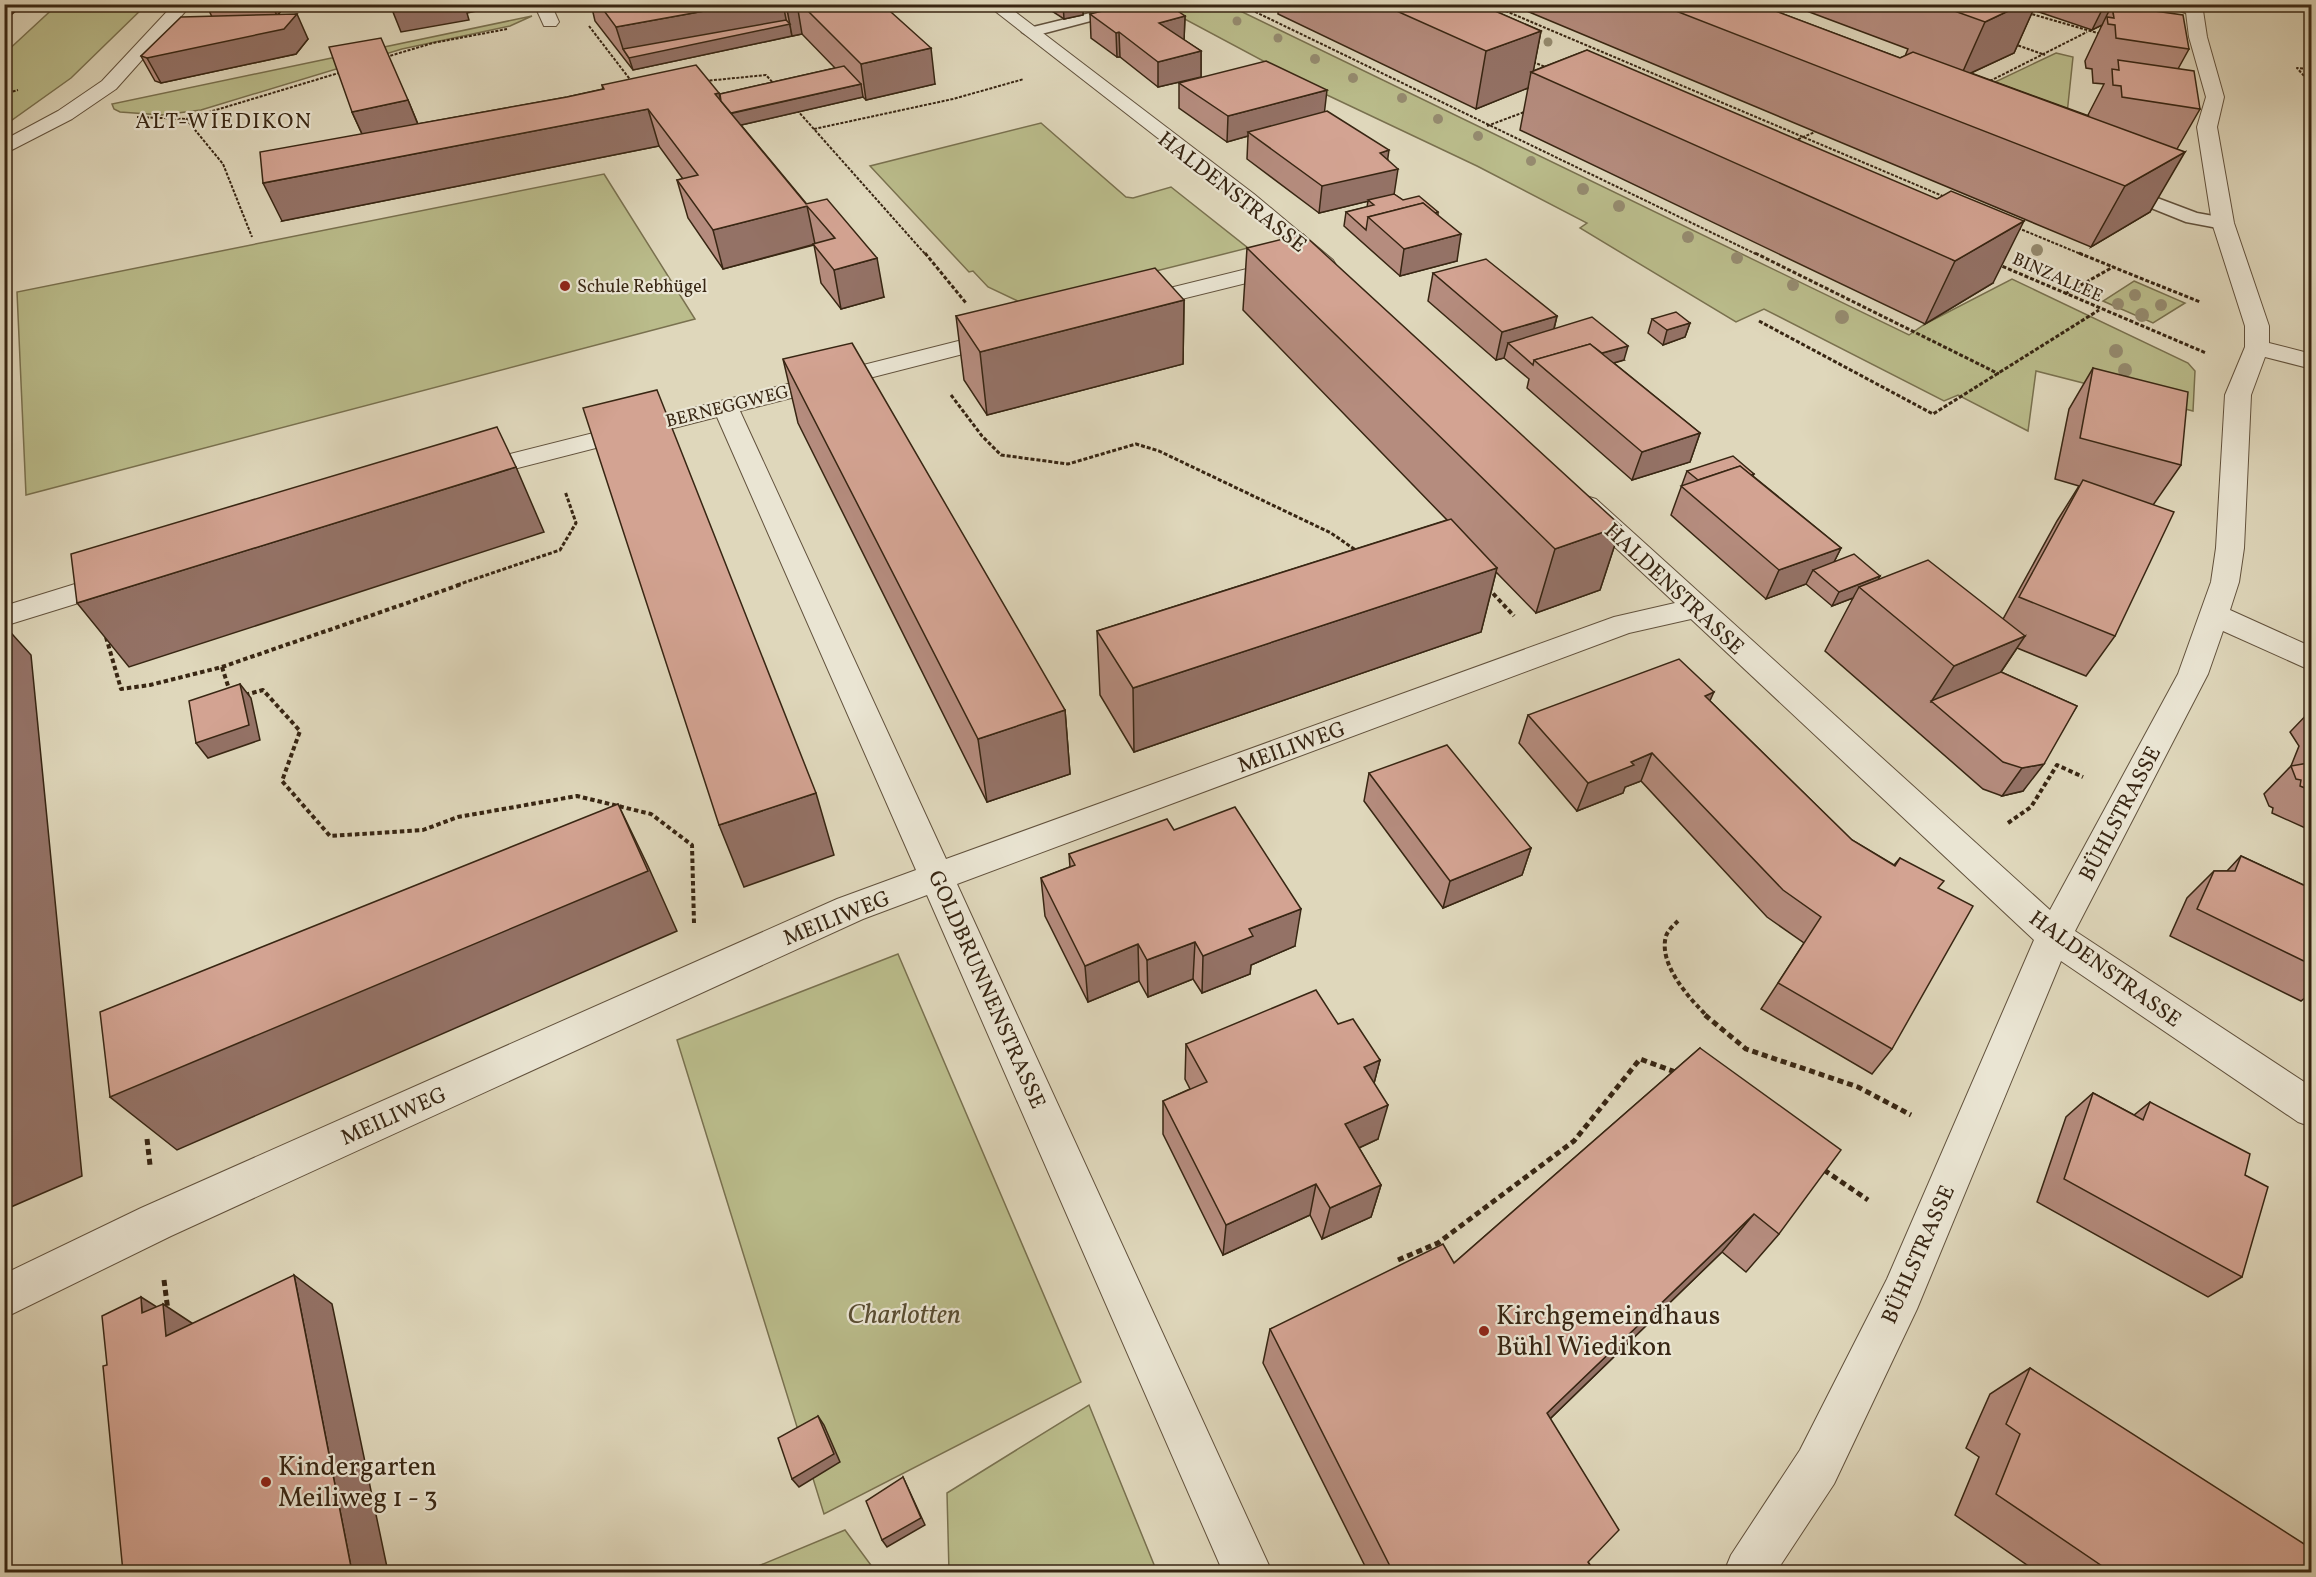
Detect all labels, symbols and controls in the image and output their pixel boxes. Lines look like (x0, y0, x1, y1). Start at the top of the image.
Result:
district label: ALT-WIEDIKON (135, 107, 313, 138)
street label: HALDENSTRASSE (1150, 125, 1313, 261)
street label: BINZALLEE (2008, 247, 2107, 310)
place label: Schule Rebhügel (577, 275, 707, 300)
marker: Schule Rebhügel (558, 279, 572, 293)
street label: BERNEGGWEG (663, 380, 792, 435)
street label: HALDENSTRASSE (1596, 517, 1750, 663)
street label: MEILIWEG (1233, 714, 1350, 782)
street label: BÜHLSTRASSE (2073, 741, 2170, 887)
street label: GOLDBRUNNENSTRASSE (919, 866, 1052, 1114)
street label: MEILIWEG (779, 884, 895, 955)
street label: HALDENSTRASSE (2022, 904, 2187, 1036)
street label: MEILIWEG (336, 1080, 452, 1154)
street label: BÜHLSTRASSE (1875, 1181, 1964, 1329)
park label: Charlotten (847, 1297, 961, 1335)
place label: Kirchgemeindhaus Bühl Wiedikon (1496, 1298, 1720, 1367)
marker: Kirchgemeindhaus Bühl Wiedikon (1477, 1324, 1491, 1338)
place label: Kindergarten Meiliweg 1 - 3 (278, 1449, 438, 1518)
marker: Kindergarten Meiliweg 1 - 3 (259, 1475, 273, 1489)

